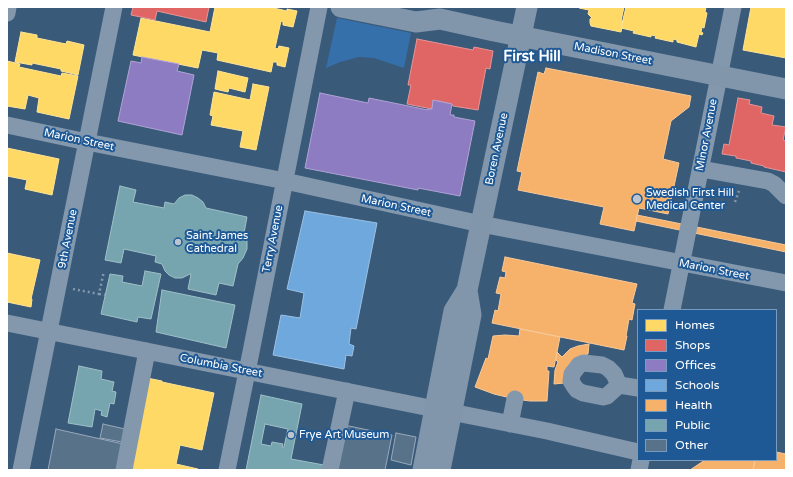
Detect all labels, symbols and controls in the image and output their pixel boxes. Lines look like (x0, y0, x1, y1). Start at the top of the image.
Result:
street label: Madison Street (573, 40, 653, 68)
district label: First Hill (503, 48, 561, 66)
street label: Minor Avenue (694, 98, 720, 172)
street label: Boren Avenue (483, 112, 511, 186)
street label: Marion Street (43, 126, 115, 154)
place label: Swedish First Hill Medical Center (646, 186, 734, 212)
street label: Marion Street (360, 192, 432, 220)
marker: Swedish First Hill Medical Center (631, 193, 643, 205)
street label: Terry Avenue (260, 204, 286, 274)
street label: 9th Avenue (56, 208, 80, 270)
place label: Saint James Cathedral (186, 229, 248, 255)
marker: Saint James Cathedral (173, 237, 183, 247)
street label: Marion Street (678, 257, 750, 283)
legend (637, 309, 777, 461)
text: Homes (675, 318, 715, 332)
text: Shops (675, 338, 710, 352)
street label: Columbia Street (179, 352, 263, 380)
text: Offices (675, 358, 716, 372)
text: Schools (675, 378, 719, 392)
text: Health (675, 398, 712, 412)
text: Public (675, 418, 710, 432)
place label: Frye Art Museum (299, 428, 389, 442)
marker: Frye Art Museum (286, 430, 296, 440)
text: Other (675, 438, 708, 452)

